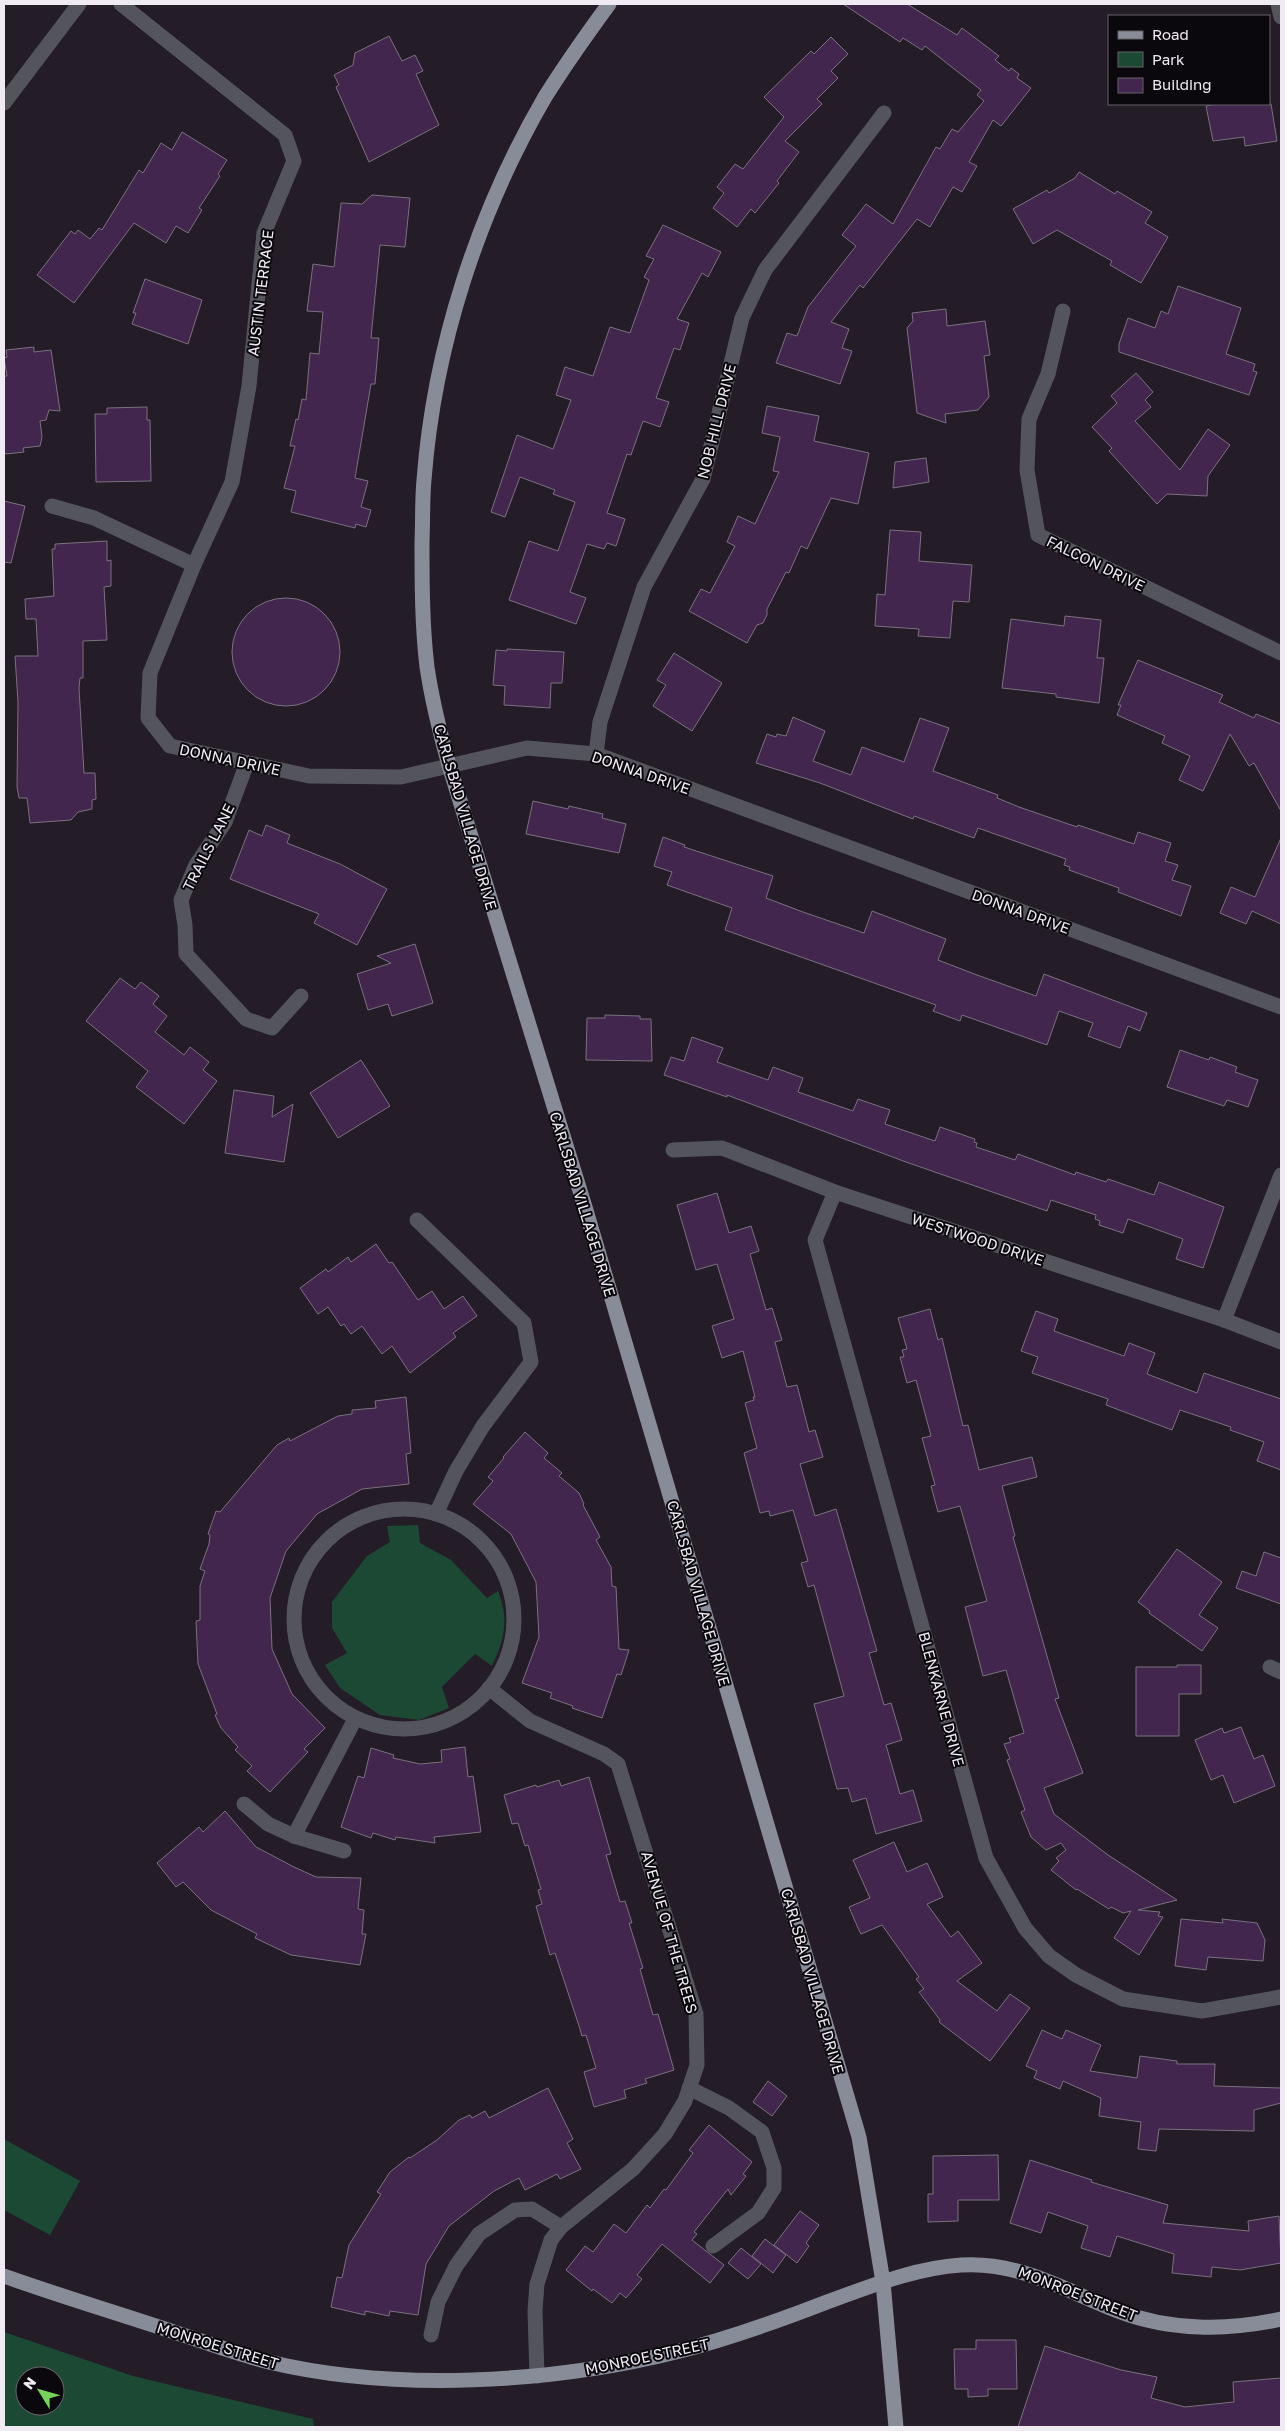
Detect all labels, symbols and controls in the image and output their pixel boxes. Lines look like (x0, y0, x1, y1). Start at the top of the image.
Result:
legend (1108, 15, 1270, 105)
text: Road (1152, 25, 1189, 43)
text: Park (1152, 50, 1185, 68)
text: Building (1152, 75, 1212, 93)
street label: AUSTIN TERRACE (243, 229, 277, 357)
street label: NOB HILL DRIVE (693, 362, 739, 480)
street label: FALCON DRIVE (1044, 531, 1148, 595)
street label: CARLSBAD VILLAGE DRIVE (431, 722, 501, 912)
street label: DONNA DRIVE (178, 740, 282, 778)
street label: DONNA DRIVE (589, 747, 693, 797)
street label: TRAILS LANE (178, 800, 238, 894)
street label: DONNA DRIVE (970, 885, 1072, 937)
street label: CARLSBAD VILLAGE DRIVE (546, 1109, 620, 1299)
street label: WESTWOOD DRIVE (910, 1209, 1046, 1269)
street label: CARLSBAD VILLAGE DRIVE (664, 1498, 734, 1688)
street label: BLENKARNE DRIVE (915, 1630, 969, 1768)
street label: AVENUE OF THE TREES (638, 1849, 702, 2015)
street label: CARLSBAD VILLAGE DRIVE (778, 1886, 848, 2076)
street label: MONROE STREET (1016, 2262, 1140, 2324)
street label: MONROE STREET (155, 2318, 281, 2372)
street label: MONROE STREET (583, 2334, 711, 2378)
north arrow (15, 2366, 65, 2416)
text: N (19, 2374, 39, 2392)

